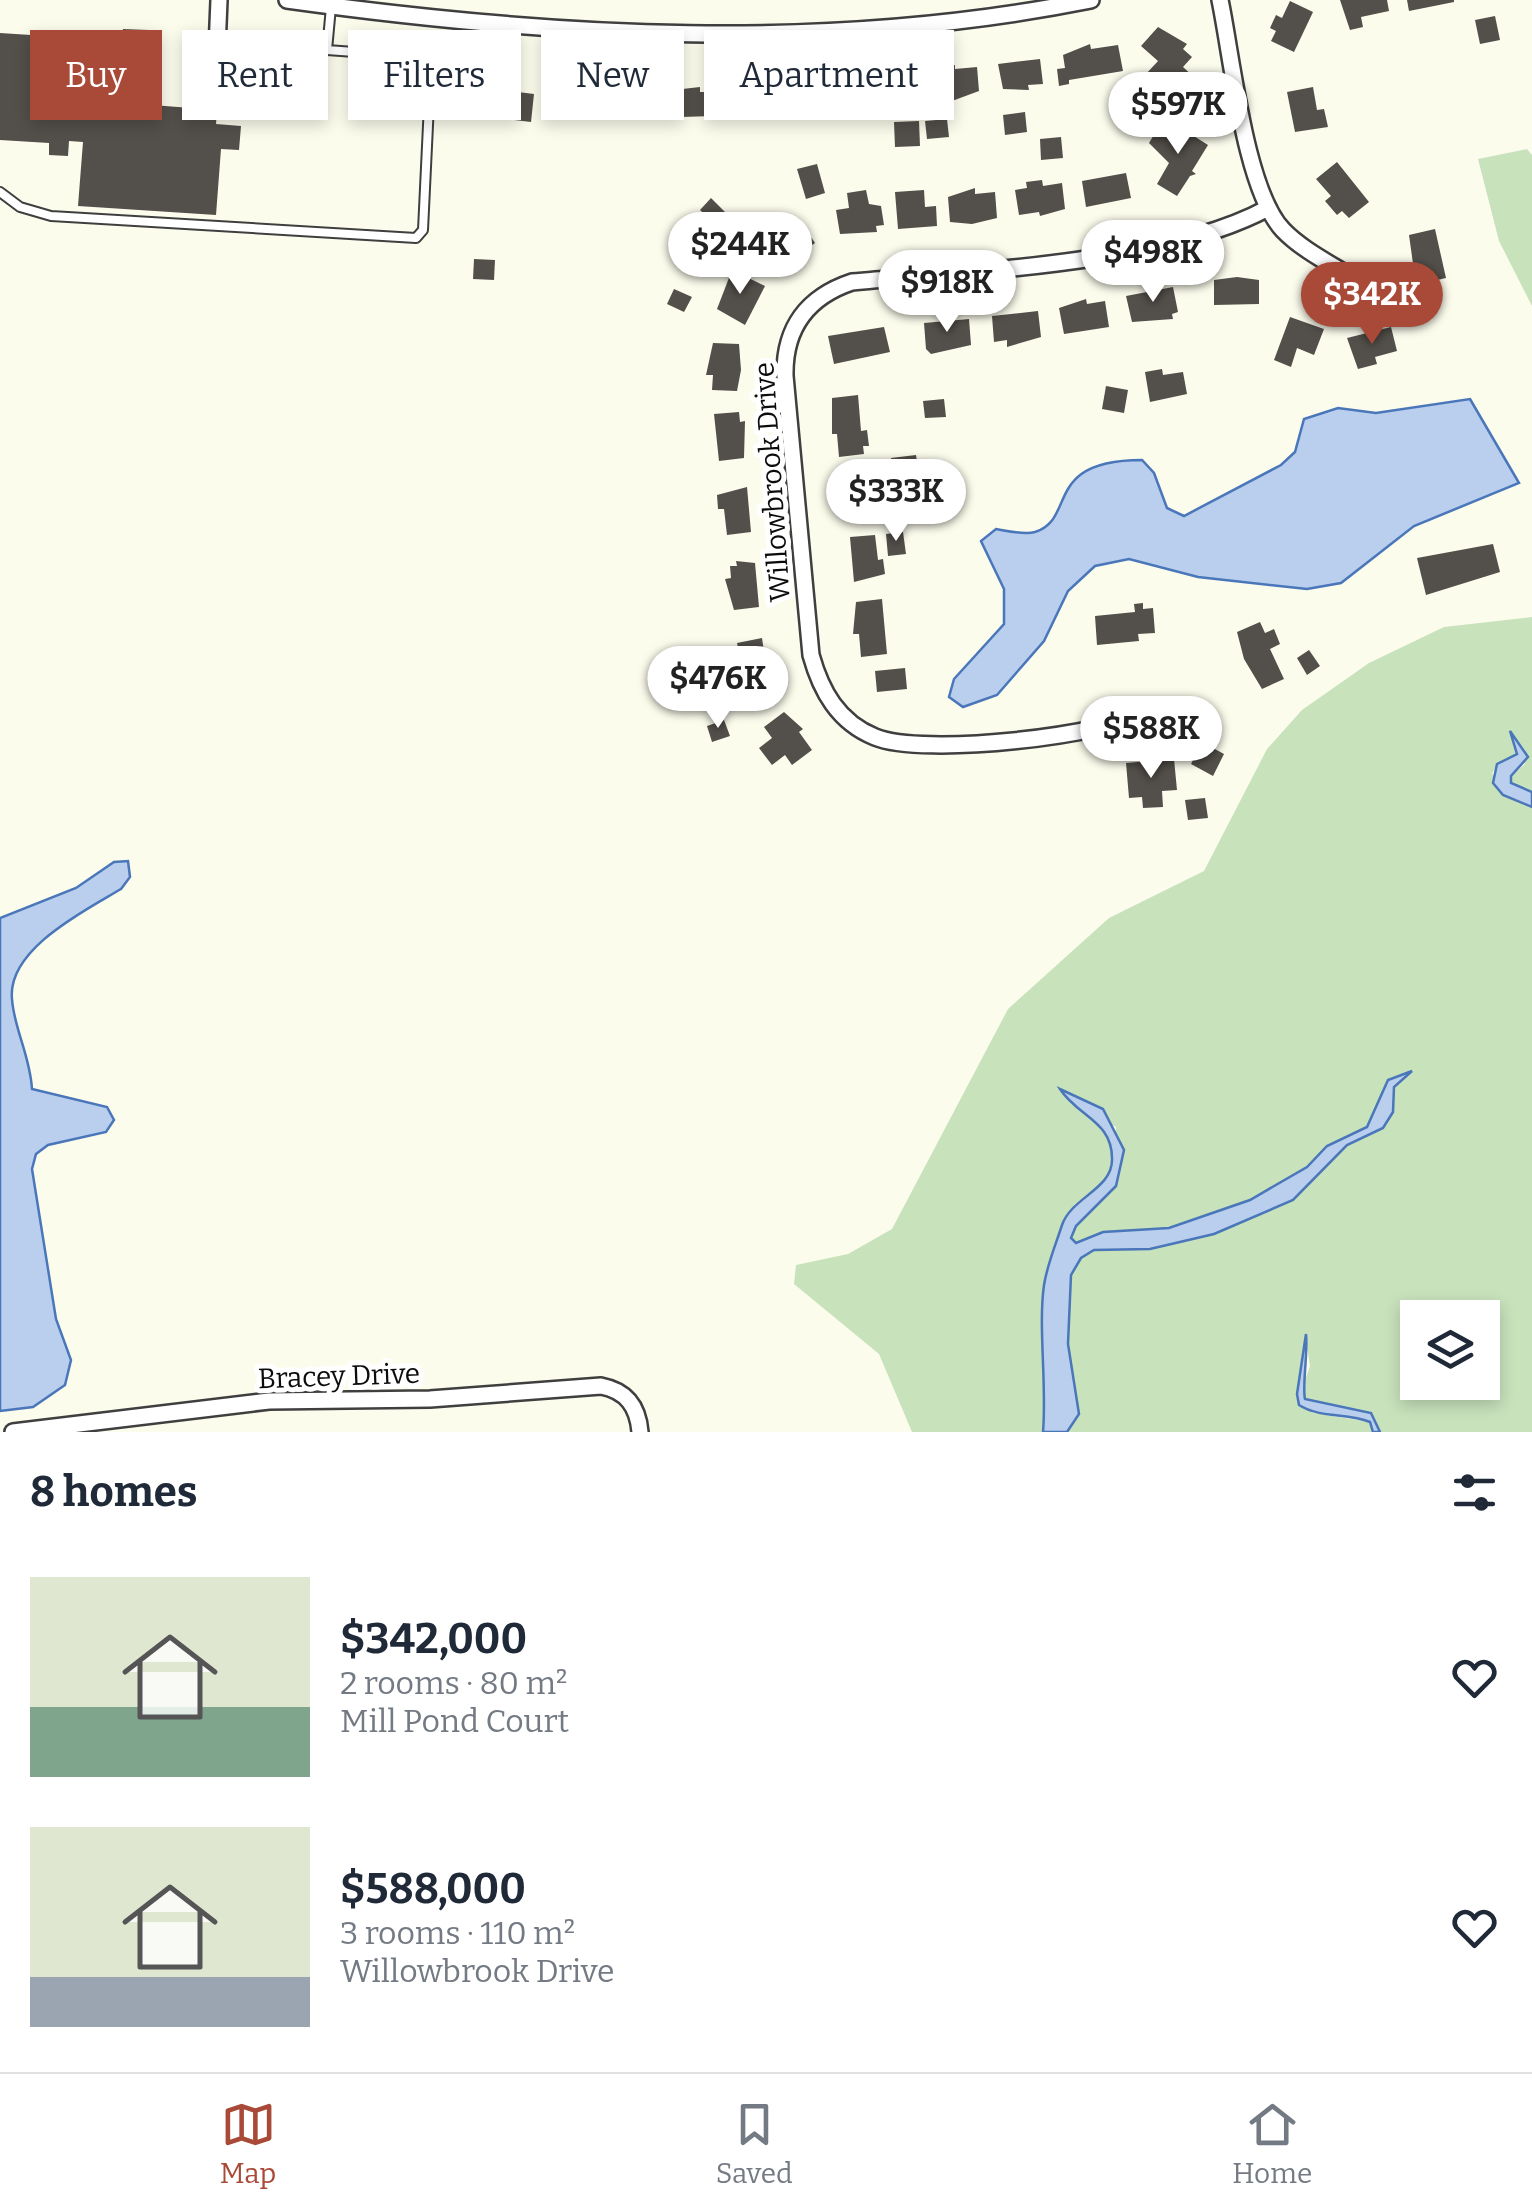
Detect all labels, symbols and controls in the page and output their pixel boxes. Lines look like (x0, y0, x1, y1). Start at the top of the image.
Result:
chip: Buy (30, 30, 162, 120)
chip: Rent (182, 30, 328, 120)
chip: Filters (348, 30, 521, 120)
chip: New (541, 30, 684, 120)
chip: Apartment (704, 30, 954, 120)
pin: $597K (1108, 72, 1248, 157)
text: $597K (1130, 85, 1226, 123)
pin: $244K (670, 212, 810, 297)
pin: $498K (1083, 220, 1223, 305)
text: $244K (690, 225, 790, 263)
text: $498K (1103, 233, 1203, 271)
pin: $918K (877, 250, 1017, 335)
pin: $342K (1302, 262, 1442, 347)
text: $918K (900, 263, 994, 301)
text: $342K (1323, 275, 1421, 313)
street label: Willowbrook Drive (747, 361, 797, 603)
pin: $333K (826, 459, 966, 544)
text: $333K (848, 472, 944, 510)
pin: $476K (648, 646, 788, 731)
text: $476K (669, 659, 767, 697)
pin: $588K (1081, 696, 1221, 781)
text: $588K (1102, 709, 1200, 747)
map controls (1400, 1300, 1500, 1400)
button: layers (1400, 1300, 1500, 1400)
street label: Bracey Drive (257, 1357, 421, 1395)
icon: filters (1447, 1465, 1502, 1520)
text: 8 homes (30, 1467, 198, 1517)
text: $342,000 (340, 1614, 527, 1664)
icon: home (110, 1617, 230, 1737)
icon: heart (1447, 1650, 1502, 1705)
text: 2 rooms · 80 m² (340, 1664, 567, 1702)
text: Mill Pond Court (340, 1702, 569, 1740)
text: $588,000 (340, 1864, 526, 1914)
icon: home (110, 1867, 230, 1987)
icon: heart (1447, 1900, 1502, 1955)
text: 3 rooms · 110 m² (340, 1914, 575, 1952)
text: Willowbrook Drive (340, 1952, 615, 1990)
tab: Map (220, 2097, 276, 2190)
tab: Saved (716, 2097, 793, 2190)
tab: Home (1232, 2097, 1312, 2190)

